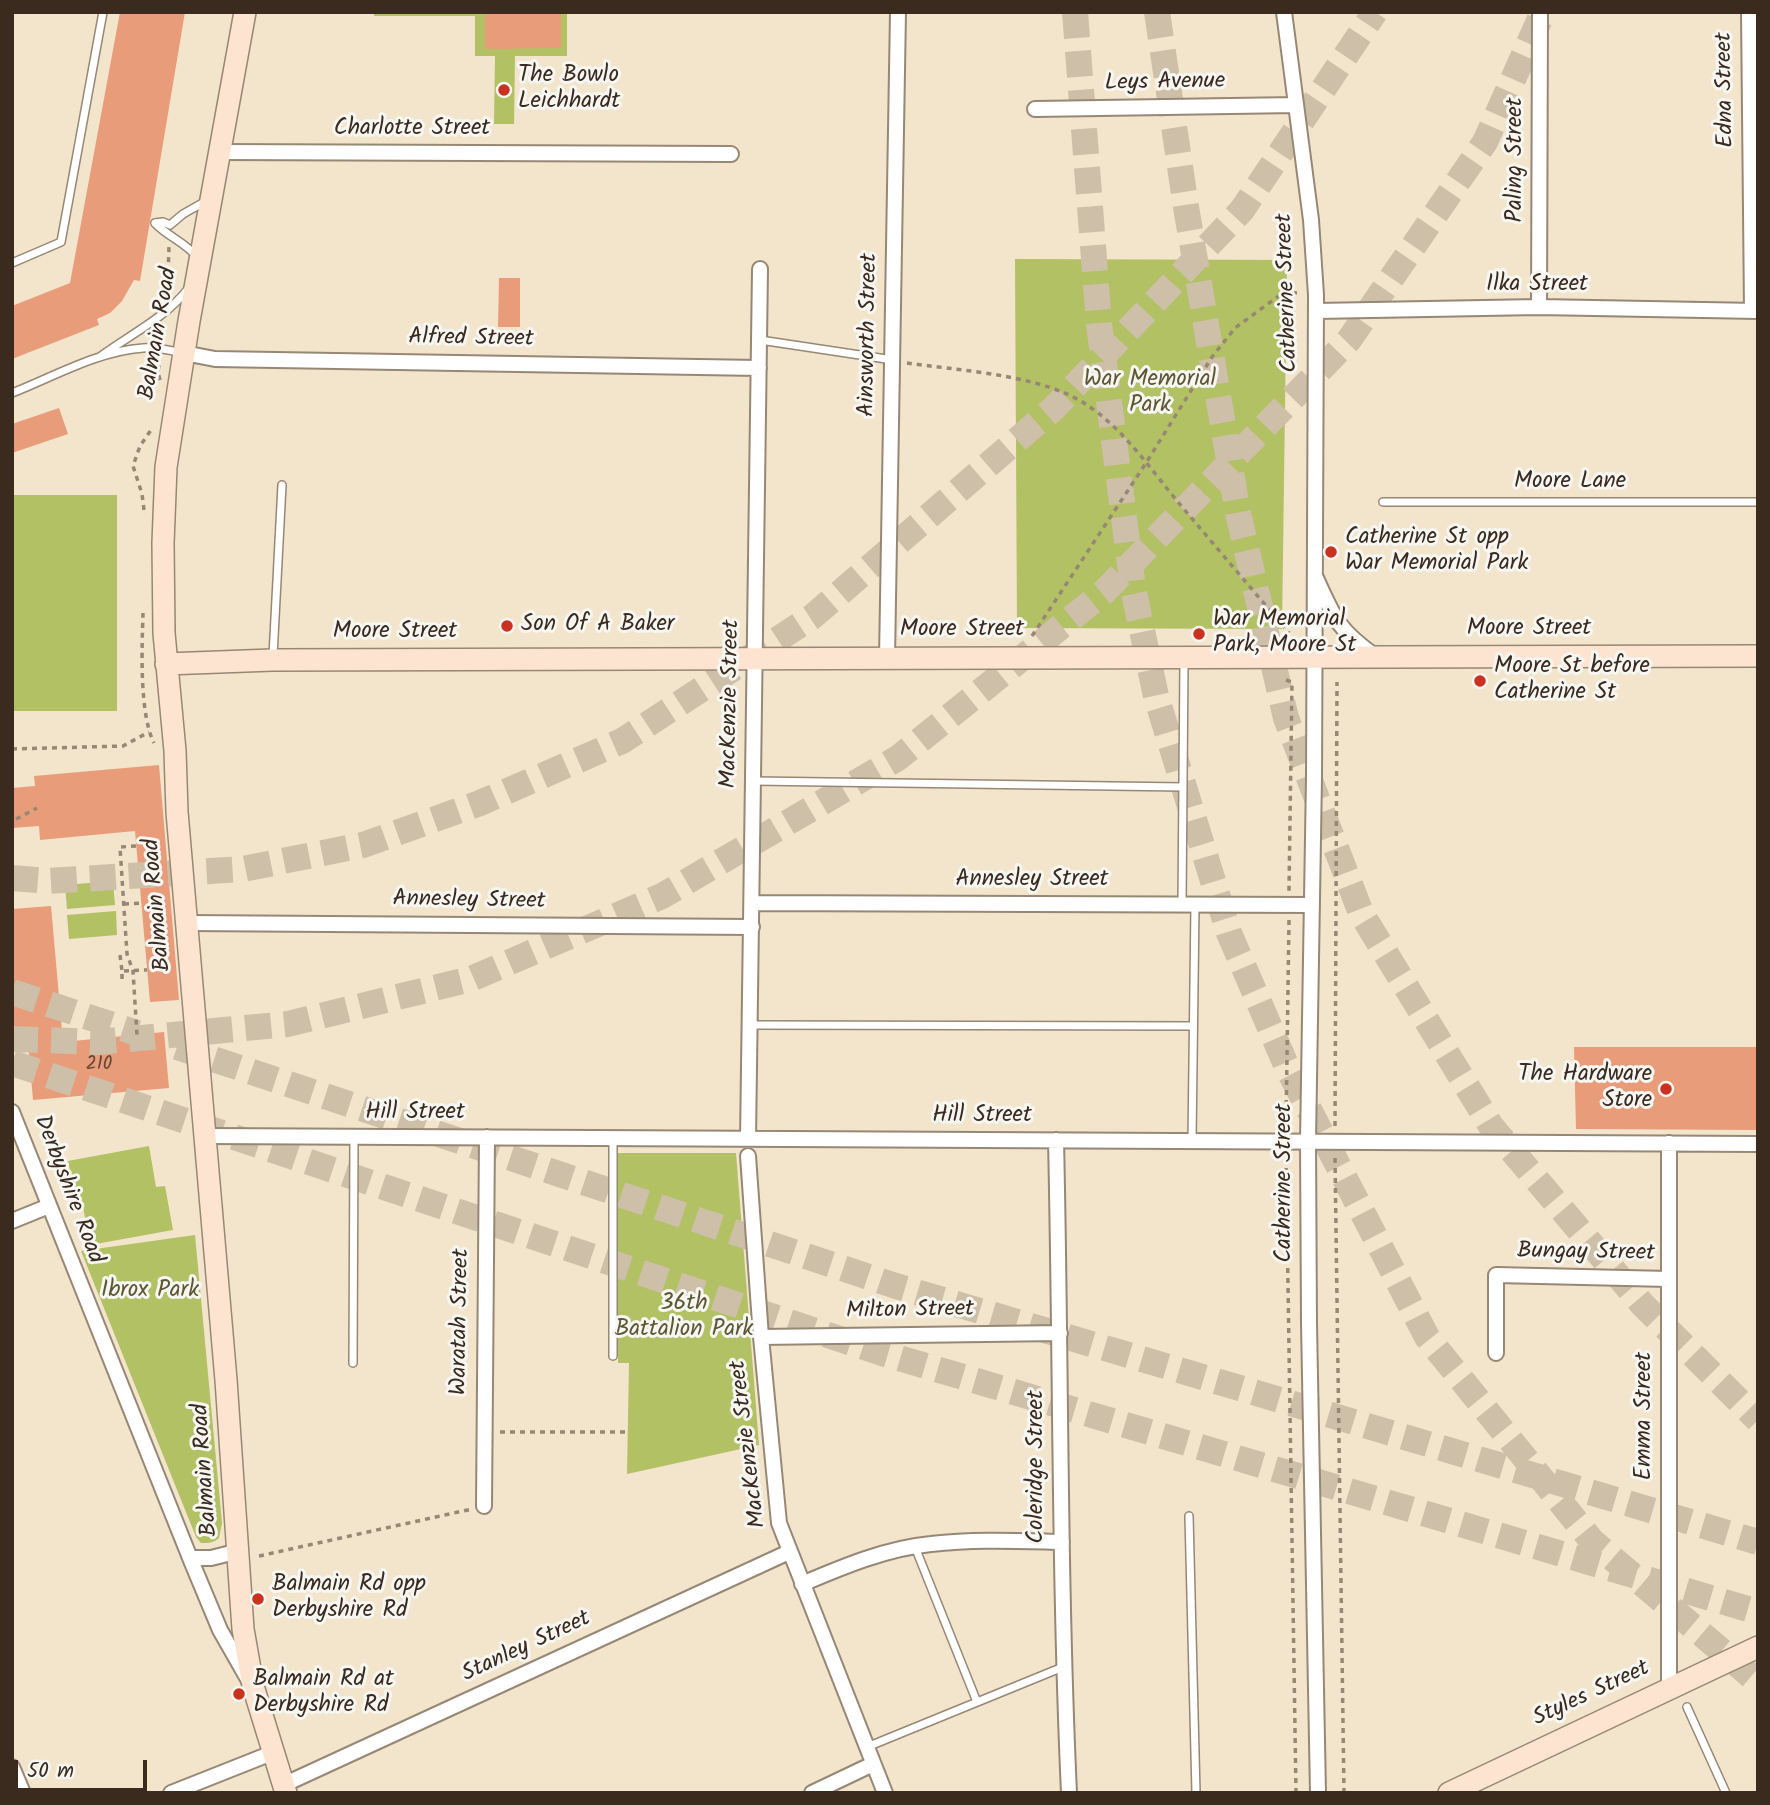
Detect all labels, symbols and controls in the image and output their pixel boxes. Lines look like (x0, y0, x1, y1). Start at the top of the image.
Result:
street label: Edna Street (1712, 32, 1742, 148)
place label: The Bowlo Leichhardt (518, 63, 620, 117)
street label: Leys Avenue (1105, 69, 1225, 99)
marker: The Bowlo Leichhardt (496, 82, 512, 98)
street label: Paling Street (1503, 97, 1531, 223)
street label: Charlotte Street (334, 116, 490, 144)
street label: Catherine Street (1272, 213, 1306, 373)
street label: Ainsworth Street (855, 253, 885, 417)
street label: Balmain Road (135, 266, 185, 402)
street label: Ilka Street (1486, 272, 1588, 300)
street label: Alfred Street (408, 325, 534, 355)
park label: War Memorial Park (1084, 367, 1216, 421)
street label: Moore Lane (1514, 469, 1626, 497)
place label: Catherine St opp War Memorial Park (1345, 525, 1528, 579)
marker: Catherine St opp War Memorial Park (1323, 544, 1339, 560)
place label: War Memorial Park, Moore St (1213, 607, 1356, 661)
place label: Son Of A Baker (521, 612, 674, 640)
street label: Moore Street (1467, 616, 1591, 644)
street label: Moore Street (900, 617, 1024, 645)
marker: Son Of A Baker (499, 618, 515, 634)
street label: Moore Street (333, 619, 457, 647)
street label: MacKenzie Street (717, 619, 747, 789)
marker: War Memorial Park, Moore St (1191, 626, 1207, 642)
place label: Moore St before Catherine St (1494, 654, 1650, 708)
marker: Moore St before Catherine St (1472, 673, 1488, 689)
street label: Balmain Road (139, 837, 179, 973)
street label: Annesley Street (956, 867, 1108, 895)
street label: Annesley Street (392, 887, 546, 917)
house number: 210 (86, 1055, 112, 1077)
place label: The Hardware Store (1518, 1062, 1652, 1116)
marker: The Hardware Store (1658, 1081, 1674, 1097)
street label: Hill Street (365, 1100, 465, 1128)
street label: Hill Street (932, 1103, 1032, 1131)
street label: Catherine Street (1272, 1103, 1300, 1263)
street label: Derbyshire Road (26, 1112, 108, 1268)
street label: Bungay Street (1517, 1239, 1655, 1269)
street label: Waratah Street (447, 1248, 477, 1396)
park label: Ibrox Park (101, 1278, 199, 1306)
park label: 36th Battalion Park (615, 1291, 753, 1345)
street label: Milton Street (846, 1297, 974, 1327)
street label: Emma Street (1632, 1352, 1660, 1480)
street label: MacKenzie Street (726, 1359, 774, 1529)
street label: Coleridge Street (1024, 1390, 1052, 1544)
street label: Balmain Road (189, 1403, 225, 1537)
place label: Balmain Rd opp Derbyshire Rd (272, 1572, 426, 1626)
marker: Balmain Rd opp Derbyshire Rd (250, 1591, 266, 1607)
street label: Stanley Street (458, 1606, 596, 1690)
street label: Styles Street (1529, 1656, 1655, 1734)
place label: Balmain Rd at Derbyshire Rd (253, 1667, 394, 1721)
marker: Balmain Rd at Derbyshire Rd (231, 1686, 247, 1702)
scale bar (18, 1745, 150, 1789)
text: 50 m (27, 1755, 74, 1788)

